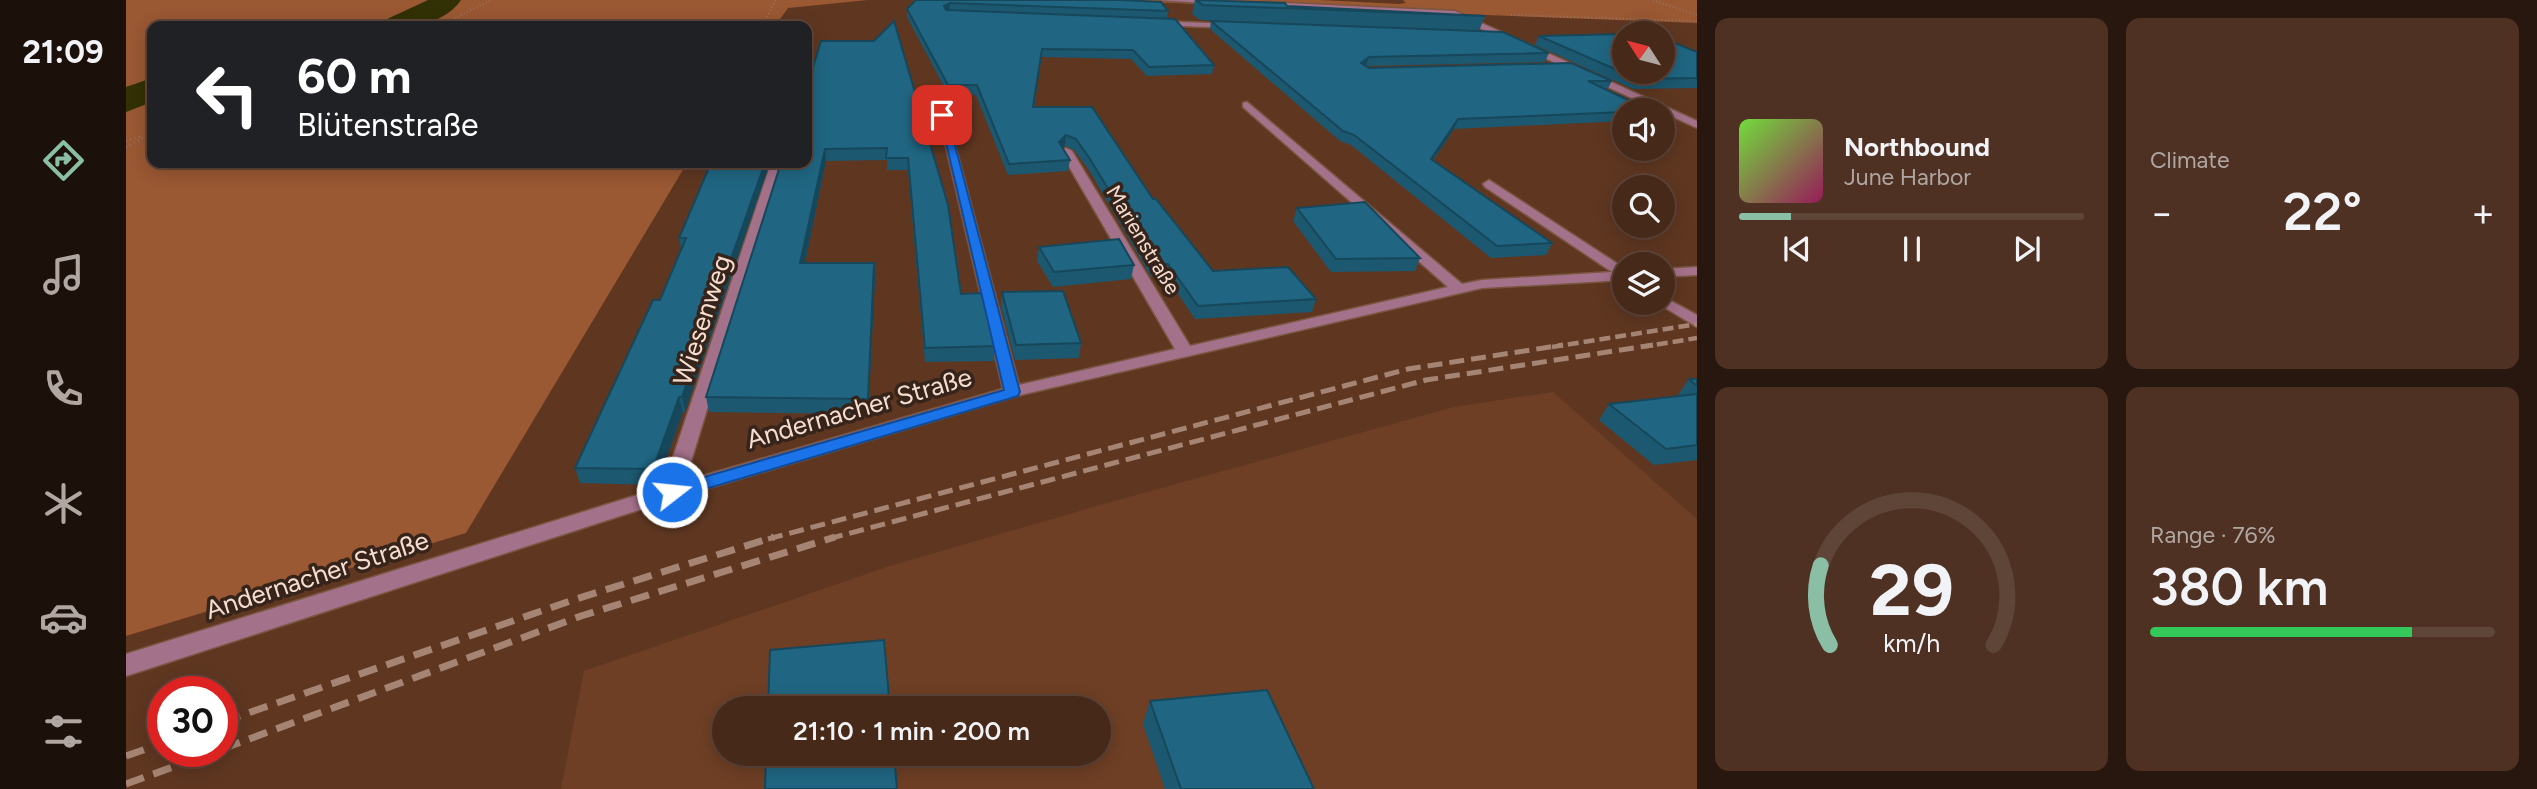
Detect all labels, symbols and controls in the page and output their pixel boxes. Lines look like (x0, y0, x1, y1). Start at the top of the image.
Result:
north arrow (1612, 21, 1675, 84)
map controls (1612, 21, 1675, 315)
text: 21:09 (23, 33, 103, 71)
text: 60 m (297, 46, 412, 105)
icon: left (182, 49, 273, 140)
pin (912, 85, 972, 145)
icon: arrive (923, 96, 961, 134)
button: sound (1612, 98, 1675, 161)
text: Blütenstraße (297, 106, 478, 144)
text: Northbound (1844, 131, 1990, 163)
icon: directions (39, 136, 88, 185)
text: Climate (2150, 146, 2229, 174)
text: June Harbor (1844, 163, 1971, 191)
button: search (1612, 175, 1675, 238)
street label: Marienstraße (1101, 181, 1186, 299)
text: 22° (2283, 181, 2362, 243)
text: − (2150, 190, 2174, 236)
text: + (2471, 190, 2495, 236)
icon: previous (1778, 230, 1816, 268)
icon: pause (1893, 230, 1931, 268)
icon: next (2008, 230, 2046, 268)
icon: music (39, 250, 88, 299)
street label: Wiesenweg (666, 251, 738, 389)
button: layers (1612, 252, 1675, 315)
street label: Andernacher Straße (743, 361, 975, 455)
icon: phone (39, 364, 88, 413)
position arrow (635, 455, 709, 529)
icon: climate (39, 479, 88, 528)
text: Range · 76% (2150, 521, 2276, 549)
street label: Andernacher Straße (201, 524, 433, 626)
text: 29 (1869, 546, 1954, 633)
text: 380 km (2150, 556, 2328, 618)
icon: car (39, 593, 88, 642)
text: km/h (1883, 628, 1940, 658)
speed limit sign: 30 (147, 676, 238, 767)
icon: filters (39, 707, 88, 756)
text: 21:10 · 1 min · 200 m (793, 715, 1030, 747)

